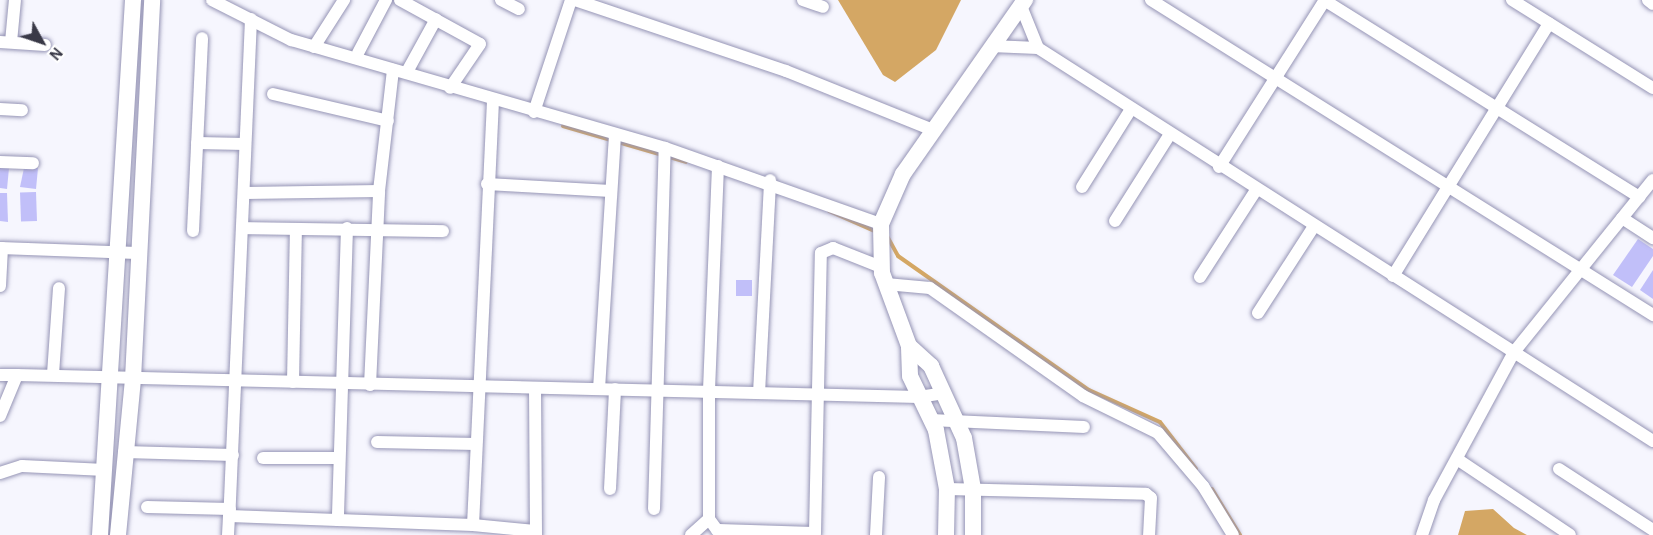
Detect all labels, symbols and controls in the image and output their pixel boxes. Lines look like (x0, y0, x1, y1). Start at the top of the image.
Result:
north arrow (12, 12, 72, 72)
text: N (46, 44, 65, 63)

